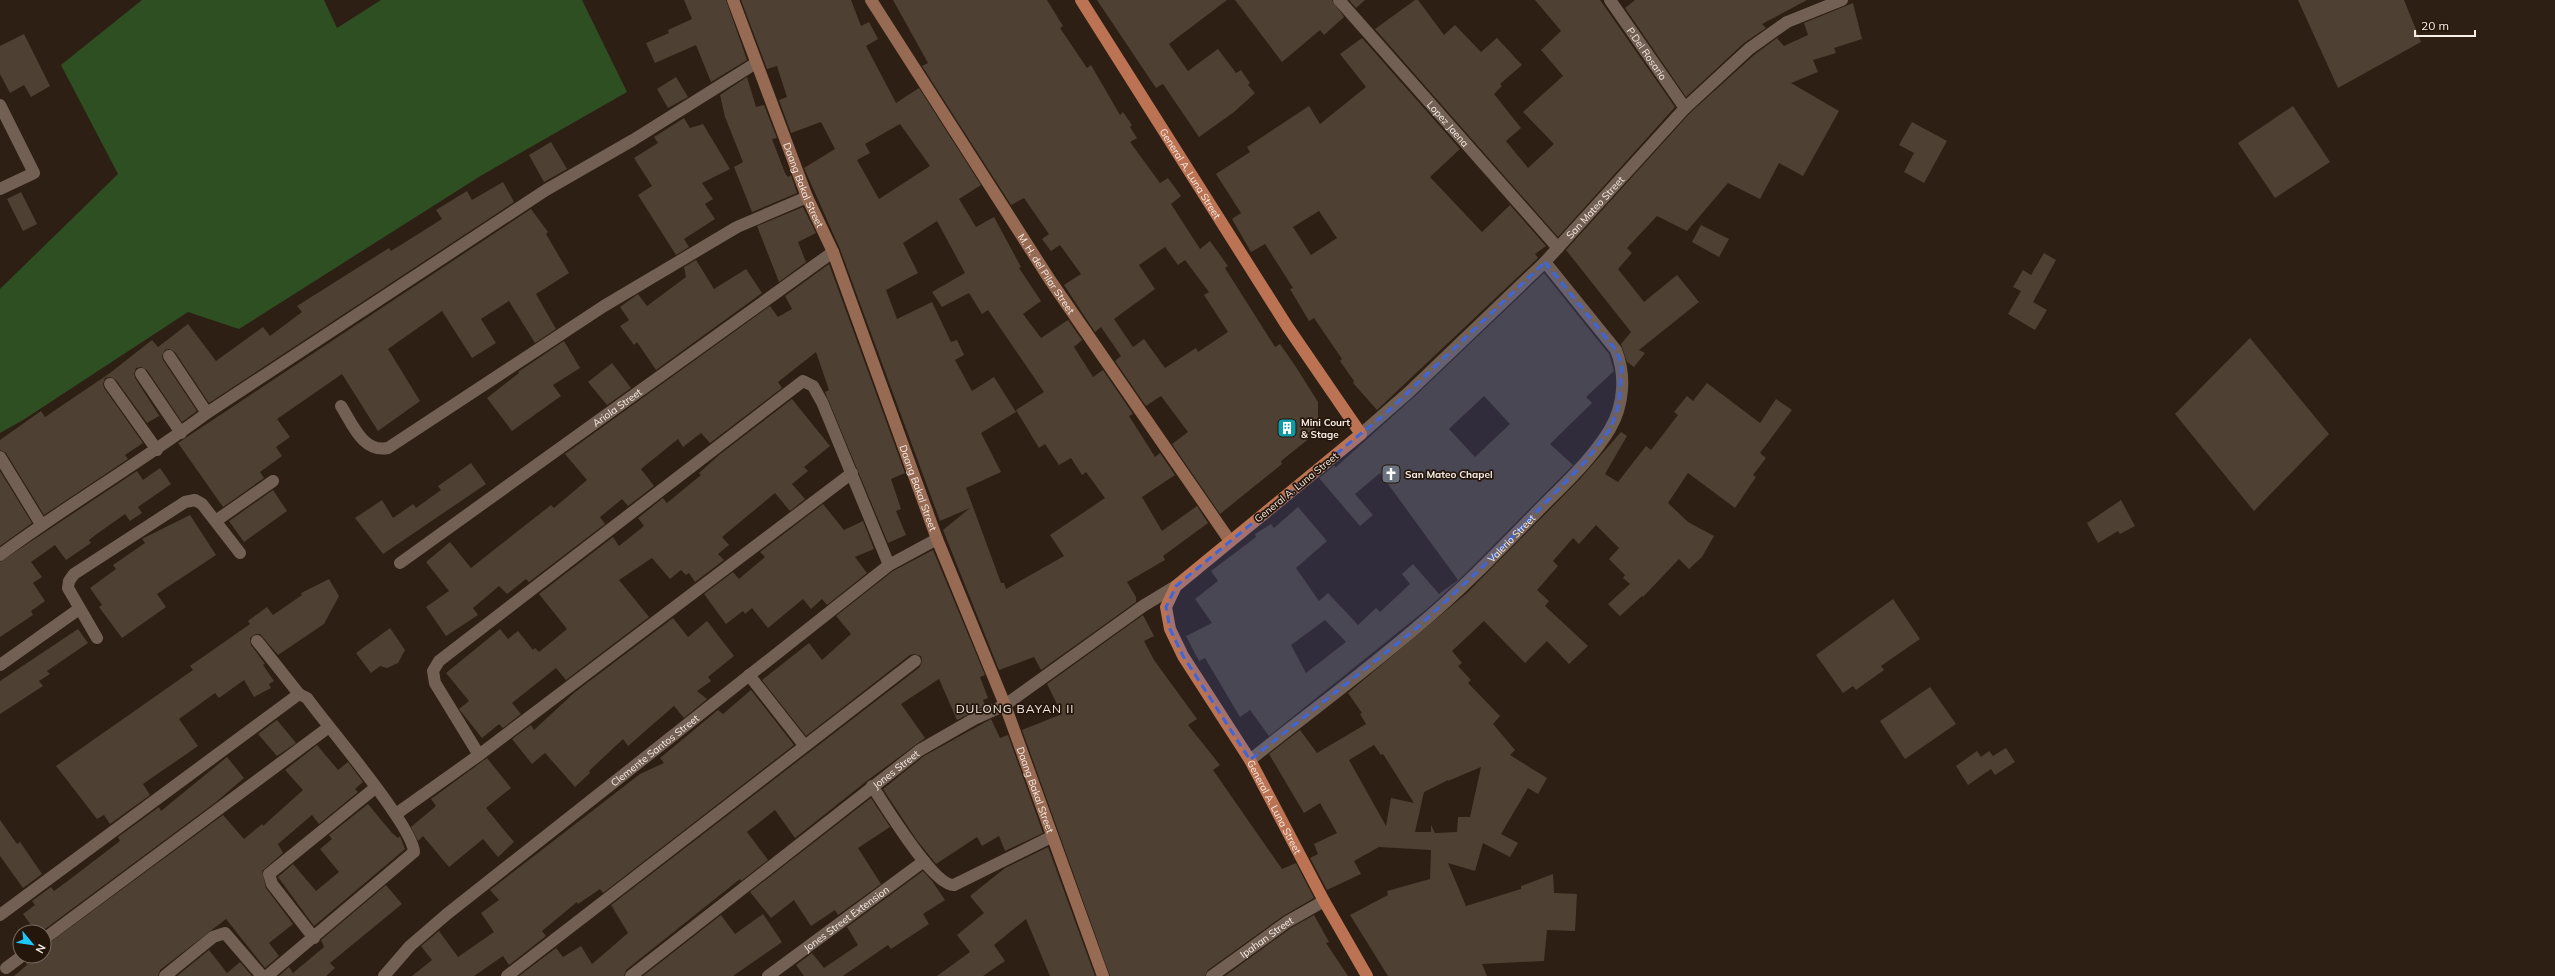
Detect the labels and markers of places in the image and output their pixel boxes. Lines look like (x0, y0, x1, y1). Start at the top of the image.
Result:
place label: Mini Court & Stage (1301, 416, 1350, 441)
building icon: Mini Court & Stage (1276, 417, 1298, 439)
church icon: San Mateo Chapel (1380, 463, 1402, 485)
place label: San Mateo Chapel (1405, 468, 1493, 481)

